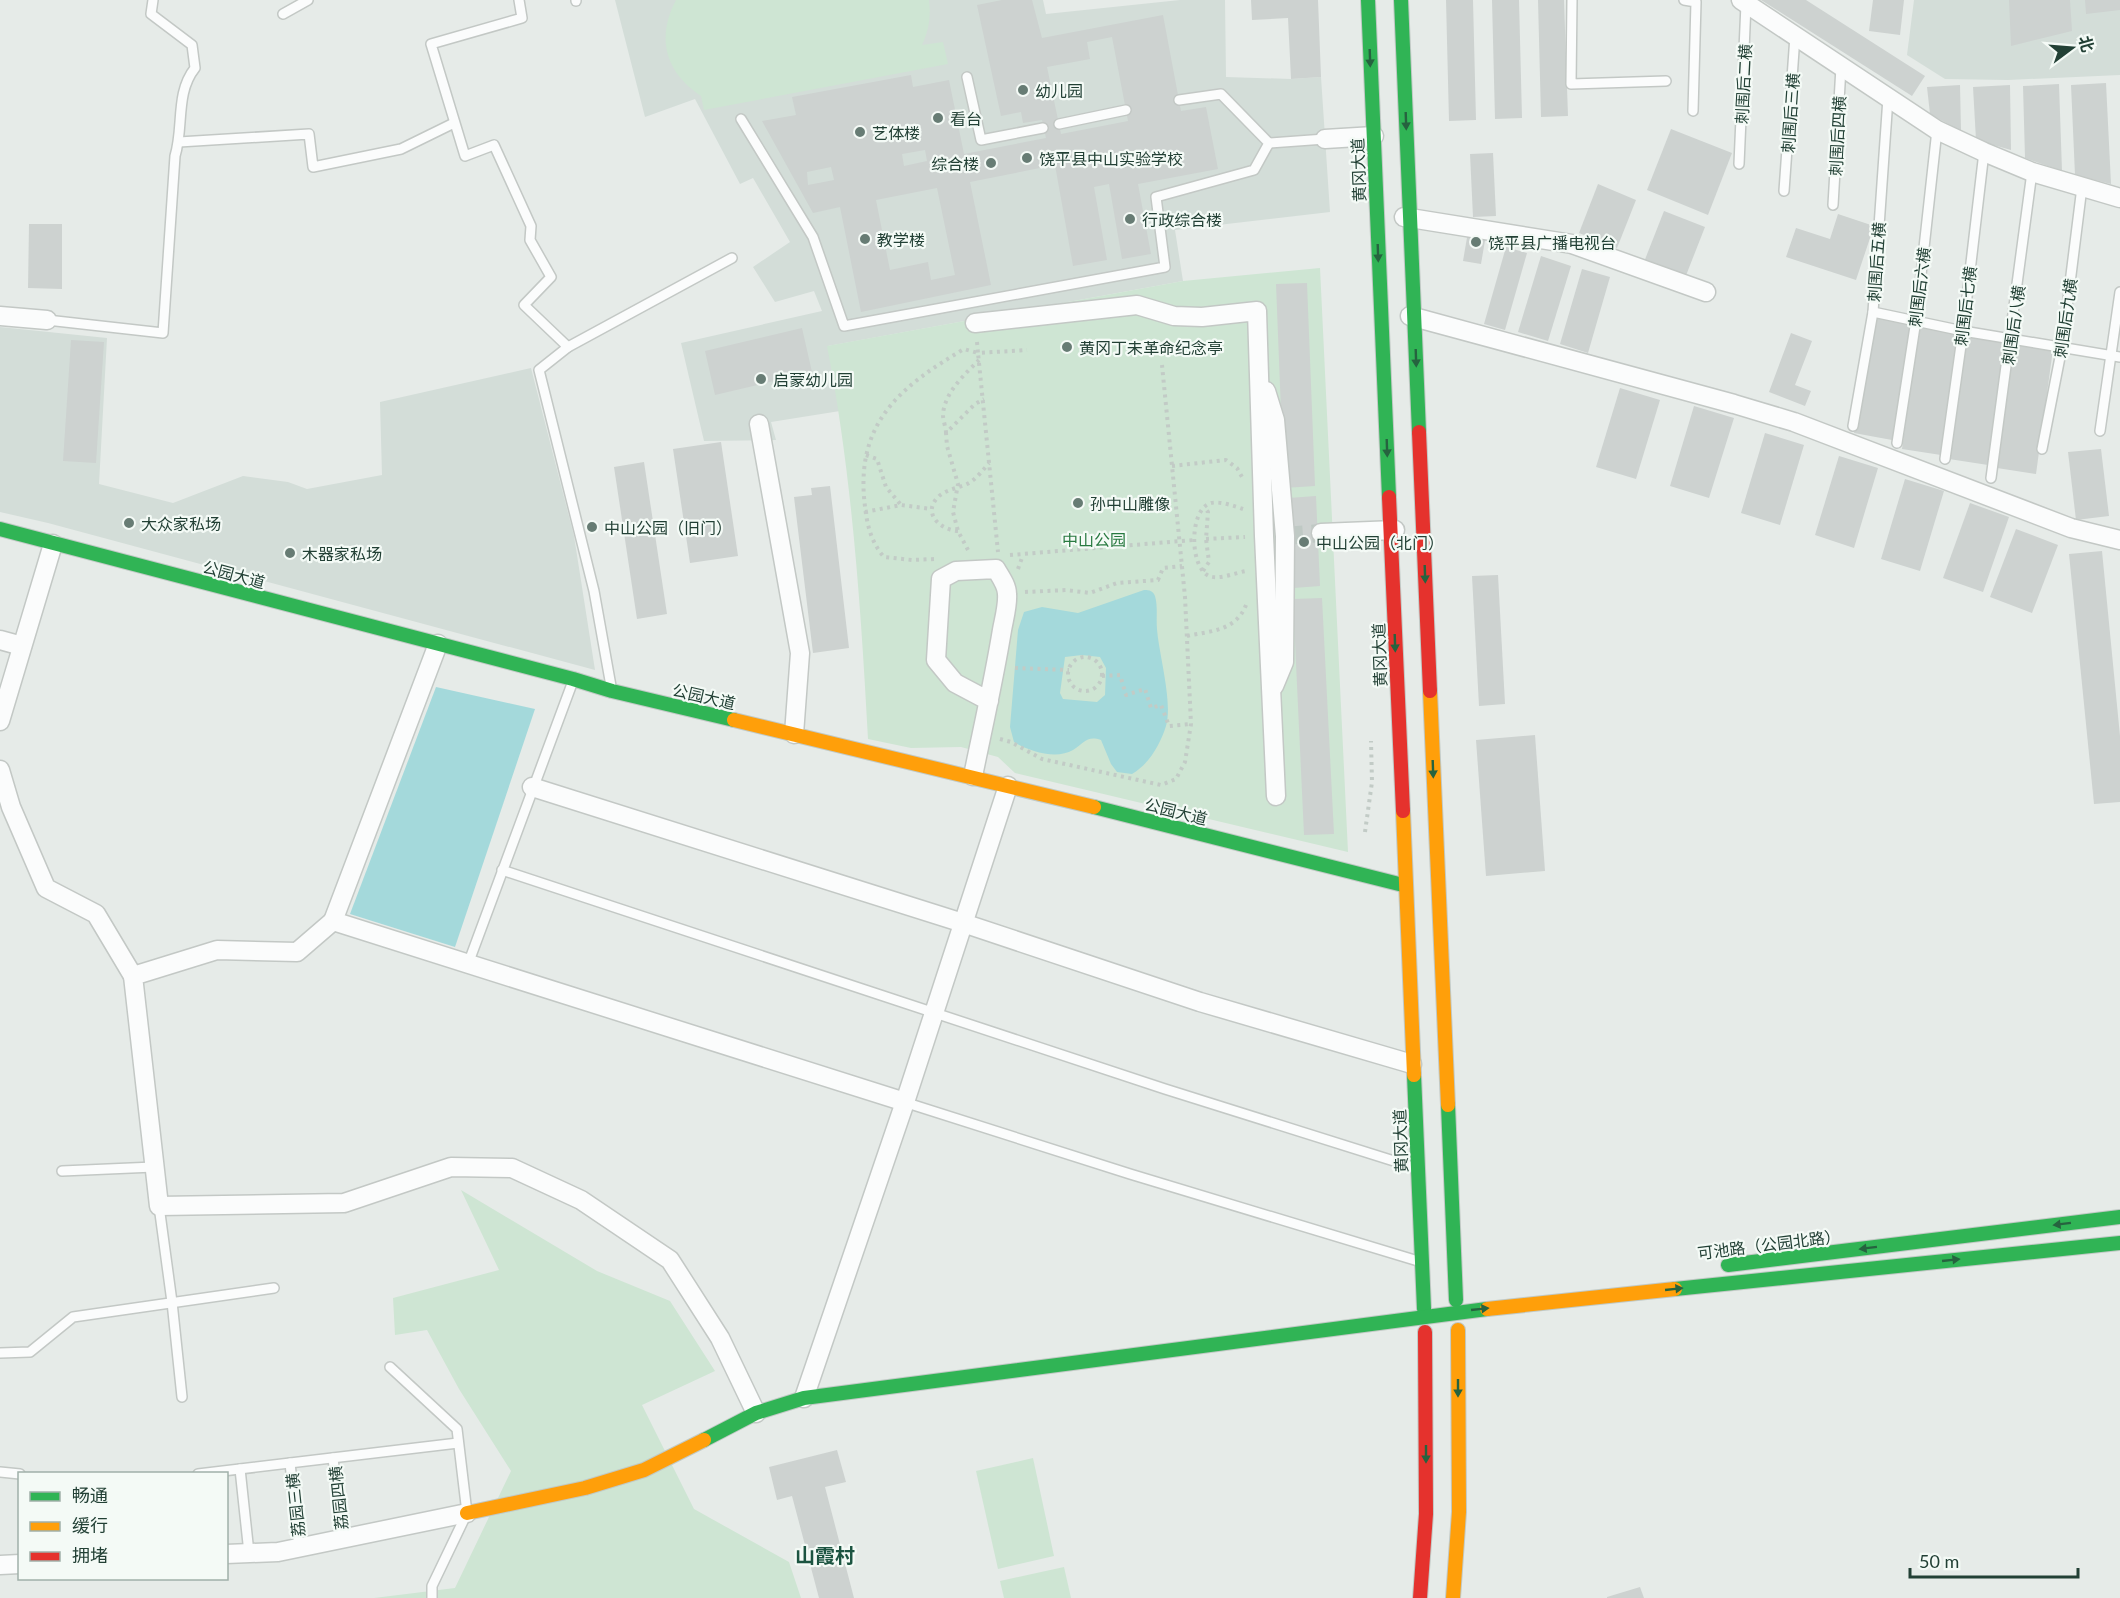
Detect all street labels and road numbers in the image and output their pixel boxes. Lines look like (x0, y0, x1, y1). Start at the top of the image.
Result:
street label: 刺围后二横 (1731, 44, 1755, 124)
street label: 刺围后三横 (1778, 72, 1802, 154)
street label: 刺围后四横 (1825, 96, 1849, 176)
street label: 黄冈大道 (1347, 138, 1369, 202)
street label: 刺围后五横 (1864, 221, 1888, 303)
street label: 刺围后六横 (1905, 246, 1933, 328)
street label: 刺围后七横 (1951, 265, 1979, 347)
street label: 刺围后九横 (2050, 277, 2080, 359)
street label: 刺围后八横 (1998, 284, 2028, 366)
street label: 公园大道 (201, 557, 267, 591)
street label: 黄冈大道 (1368, 623, 1390, 687)
street label: 公园大道 (671, 680, 737, 712)
street label: 公园大道 (1143, 794, 1209, 828)
street label: 黄冈大道 (1389, 1109, 1411, 1173)
street label: 可池路（公园北路） (1696, 1226, 1842, 1262)
street label: 荔园四横 (325, 1465, 351, 1531)
street label: 荔园三横 (282, 1472, 308, 1538)

